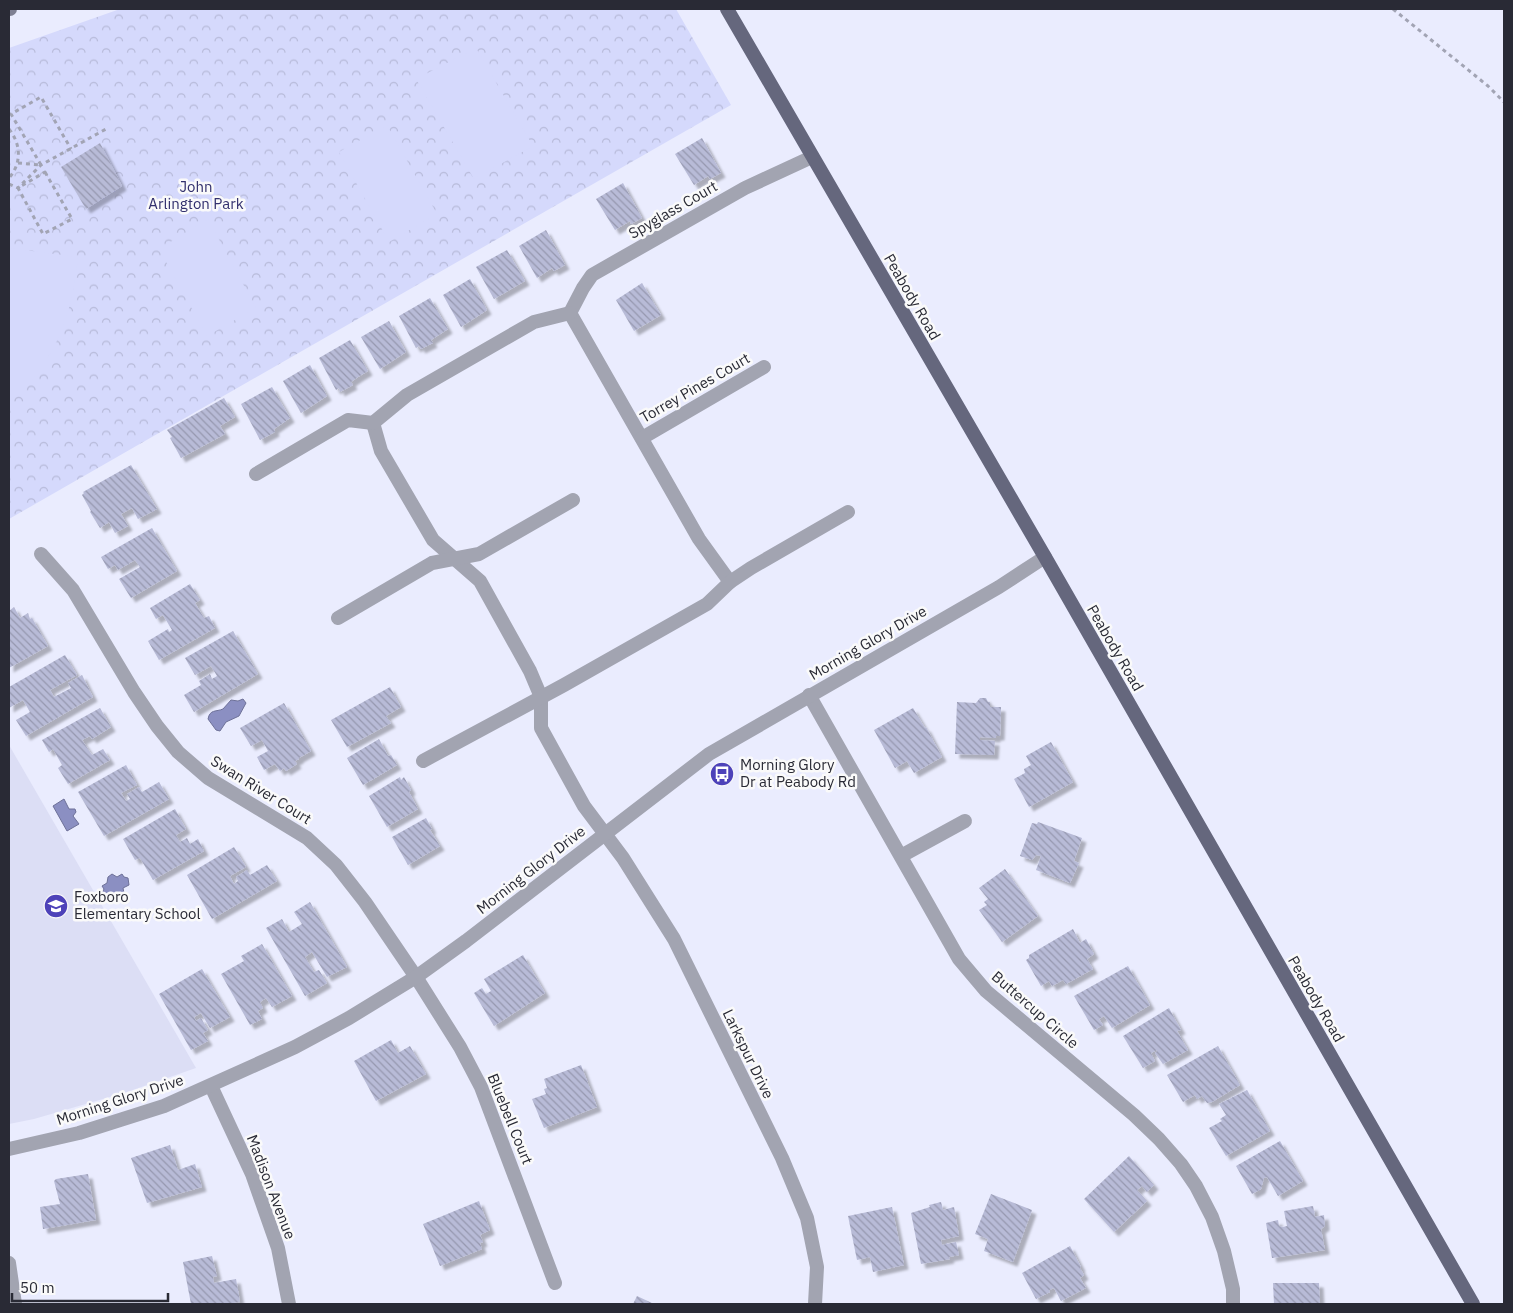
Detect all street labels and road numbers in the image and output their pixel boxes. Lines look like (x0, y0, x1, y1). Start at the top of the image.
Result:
street label: Spyglass Court (625, 176, 721, 243)
street label: Peabody Road (880, 250, 945, 343)
street label: Torrey Pines Court (636, 348, 753, 427)
street label: Morning Glory Drive (806, 601, 930, 684)
street label: Peabody Road (1083, 601, 1148, 694)
street label: Swan River Court (207, 751, 315, 828)
street label: Morning Glory Drive (473, 821, 589, 918)
street label: Peabody Road (1284, 952, 1349, 1045)
street label: Buttercup Circle (988, 967, 1083, 1053)
street label: Larkspur Drive (719, 1006, 778, 1102)
street label: Morning Glory Drive (54, 1070, 186, 1129)
street label: Bluebell Court (484, 1071, 537, 1167)
street label: Madison Avenue (243, 1132, 300, 1242)

